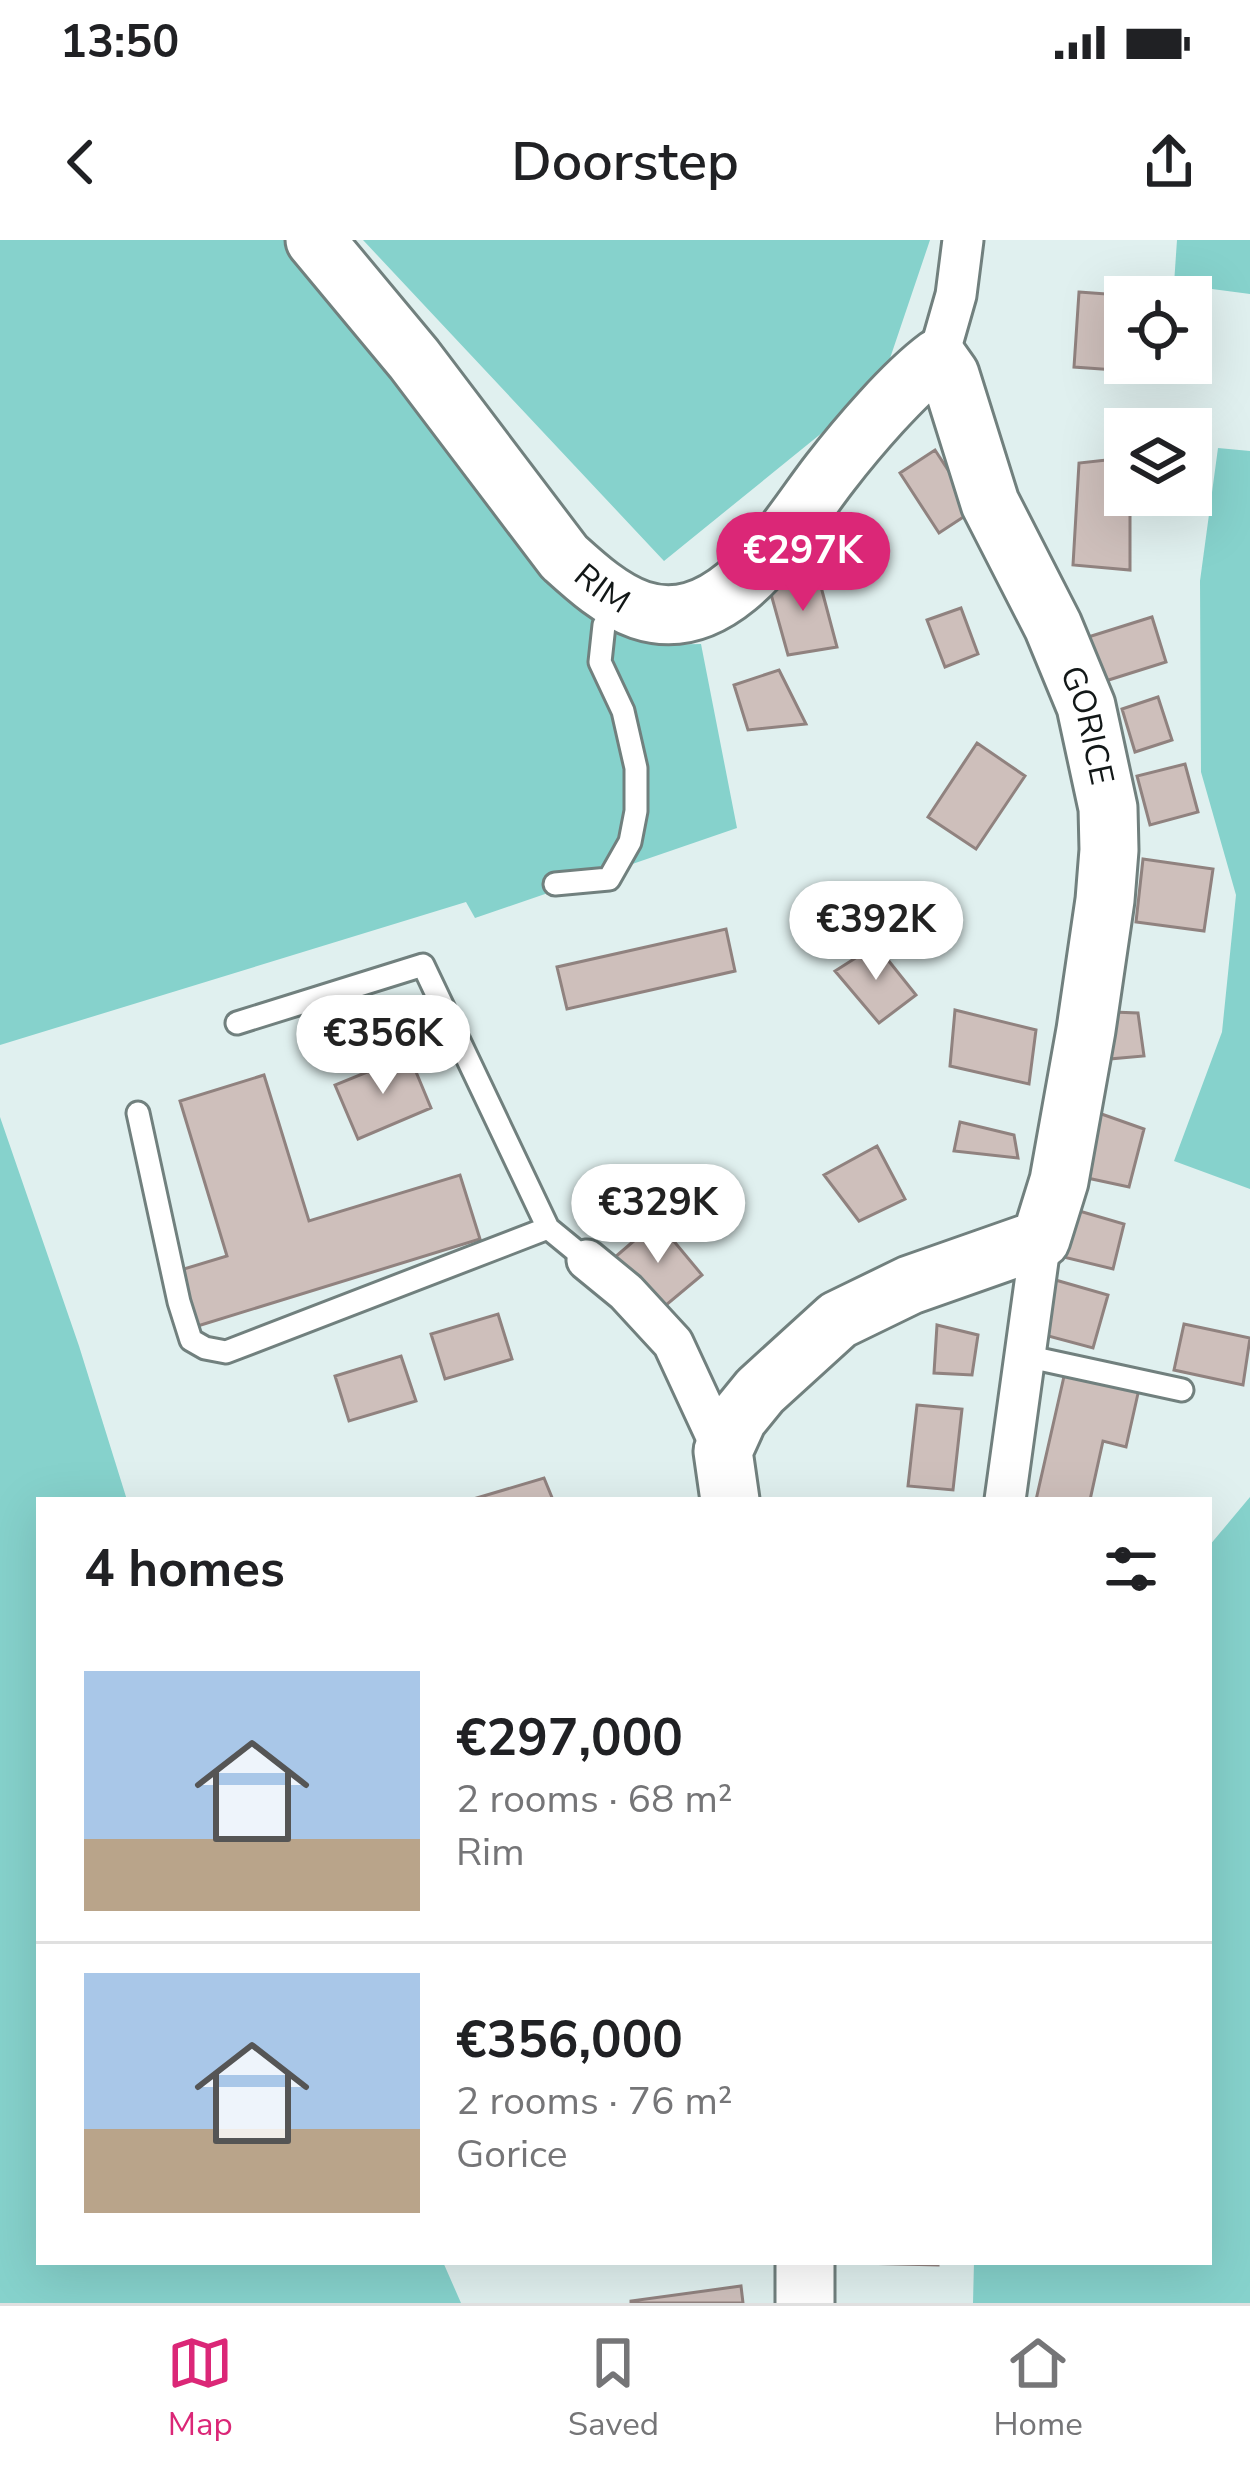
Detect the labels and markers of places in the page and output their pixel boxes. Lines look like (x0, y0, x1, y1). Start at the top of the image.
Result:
pin: €297K (719, 512, 887, 614)
pin: €392K (792, 881, 960, 983)
pin: €356K (299, 995, 467, 1097)
pin: €329K (574, 1164, 742, 1266)

